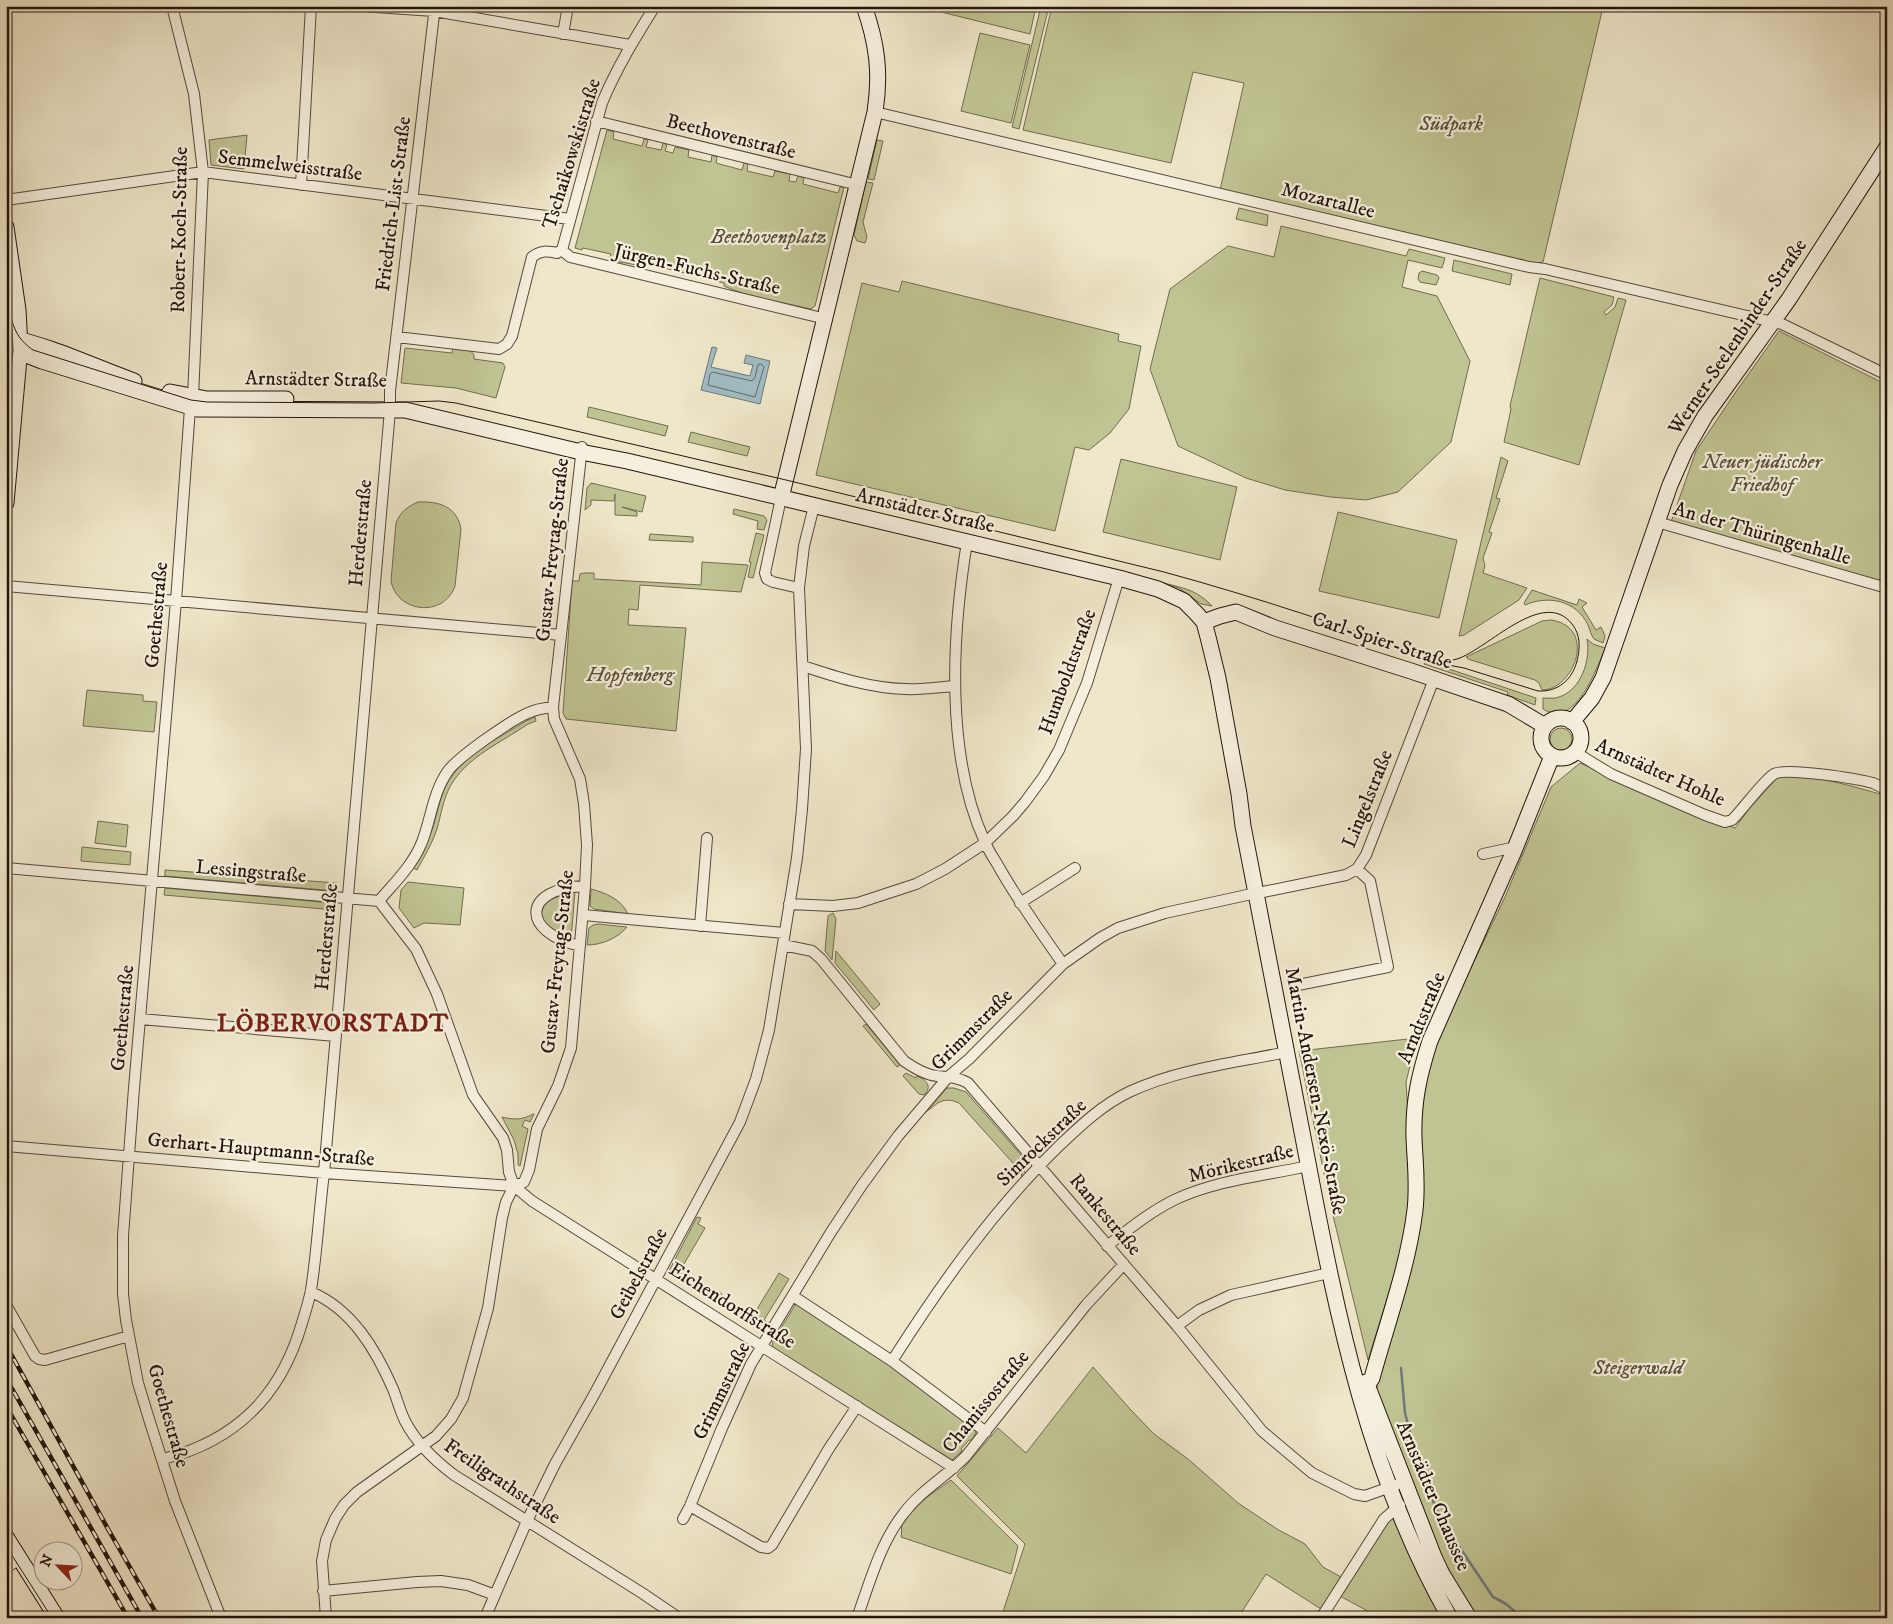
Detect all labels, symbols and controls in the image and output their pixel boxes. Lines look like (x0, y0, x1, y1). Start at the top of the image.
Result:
street label: Tschaikowskistraße (537, 76, 607, 232)
street label: Beethovenstraße (664, 109, 798, 165)
park label: Südpark (1418, 112, 1483, 137)
street label: Friedrich-List-Straße (371, 115, 417, 293)
street label: Semmelweisstraße (216, 145, 364, 187)
street label: Robert-Koch-Straße (166, 147, 194, 313)
street label: Mozartallee (1279, 177, 1377, 225)
park label: Beethovenplatz (710, 225, 827, 250)
street label: Werner-Seelenbinder-Straße (1662, 234, 1813, 441)
street label: Jürgen-Fuchs-Straße (610, 238, 783, 301)
street label: Arnstädter Straße (245, 366, 387, 394)
park label: Neuer jüdischer Friedhof (1701, 450, 1823, 498)
street label: Gustav-Freytag-Straße (531, 457, 575, 643)
street label: Herderstraße (344, 478, 378, 588)
street label: Arnstädter Straße (853, 483, 997, 539)
street label: An der Thüringenhalle (1670, 497, 1854, 571)
street label: Goethestraße (140, 561, 174, 669)
street label: Humboldtstraße (1034, 606, 1102, 738)
street label: Carl-Spier-Straße (1309, 607, 1455, 675)
park label: Hopfenberg (585, 663, 675, 688)
street label: Arnstädter Hohle (1591, 733, 1729, 813)
street label: Lingelstraße (1337, 746, 1399, 852)
street label: Lessingstraße (195, 855, 307, 889)
street label: Gustav-Freytag-Straße (536, 869, 580, 1055)
street label: Herderstraße (310, 882, 344, 992)
street label: Goethestraße (106, 964, 140, 1072)
street label: Martin-Andersen-Nexö-Straße (1279, 965, 1351, 1217)
street label: Arndtstraße (1392, 969, 1452, 1067)
street label: Grimmstraße (926, 984, 1018, 1076)
district label: LÖBERVORSTADT (217, 1008, 449, 1039)
street label: Simrockstraße (992, 1094, 1092, 1192)
street label: Gerhart-Hauptmann-Straße (146, 1128, 376, 1172)
street label: Mörikestraße (1186, 1139, 1296, 1189)
street label: Rankestraße (1063, 1169, 1147, 1261)
street label: Geibelstraße (604, 1224, 674, 1324)
street label: Eichendorffstraße (664, 1257, 800, 1355)
street label: Grimmstraße (688, 1338, 756, 1444)
street label: Chamissostraße (937, 1346, 1035, 1458)
park label: Steigerwald (1592, 1356, 1687, 1381)
street label: Goethestraße (141, 1361, 195, 1471)
street label: Arnstädter Chaussee (1390, 1417, 1476, 1575)
street label: Freiligrathstraße (439, 1434, 565, 1530)
north arrow (32, 1542, 82, 1592)
text: N (37, 1551, 58, 1570)

